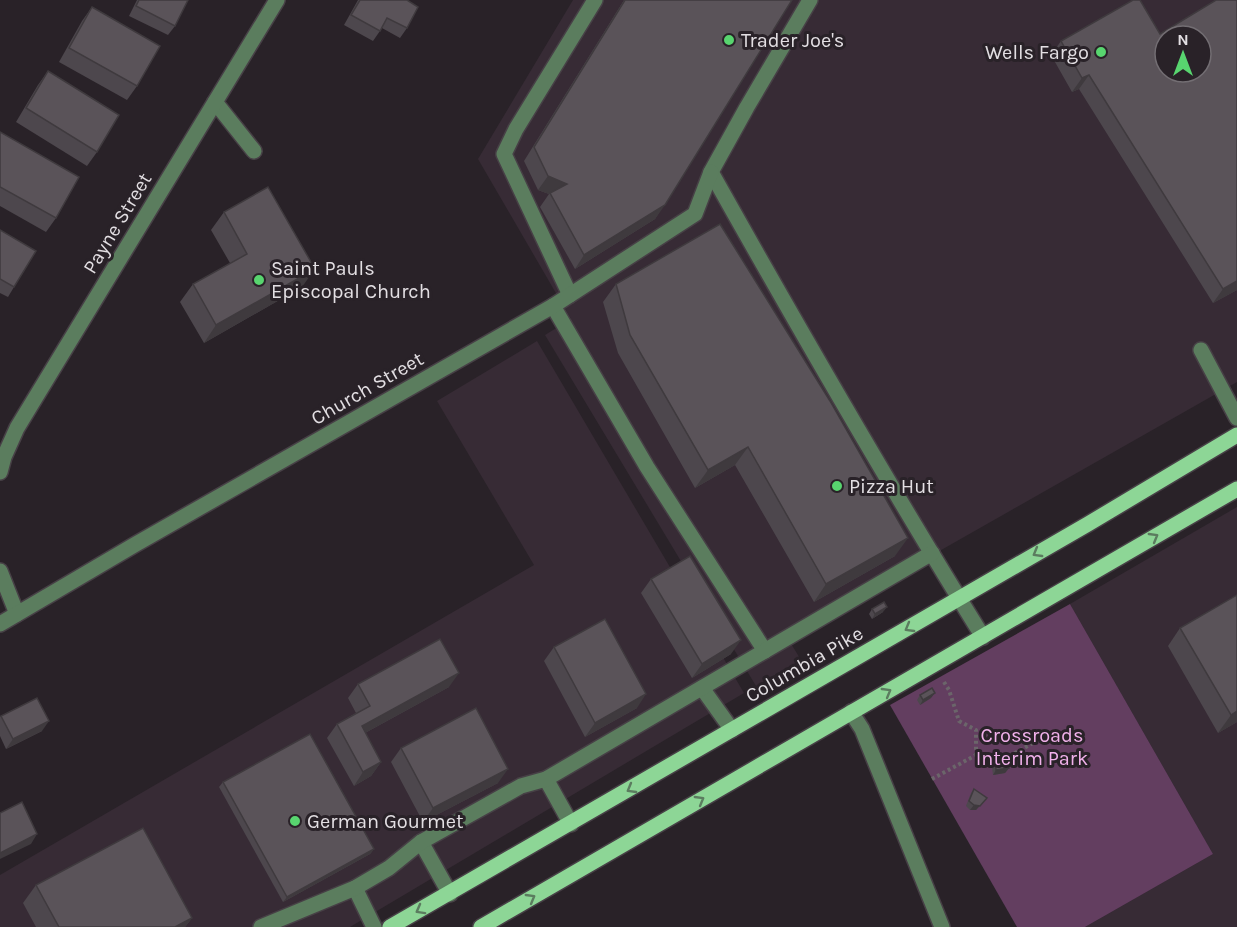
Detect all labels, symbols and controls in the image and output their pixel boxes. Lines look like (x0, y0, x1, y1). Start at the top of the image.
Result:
north arrow (1153, 24, 1213, 84)
place label: Trader Joe's (741, 29, 844, 52)
text: N (1177, 30, 1189, 49)
marker: Trader Joe's (722, 33, 736, 47)
place label: Wells Fargo (985, 41, 1089, 64)
marker: Wells Fargo (1094, 45, 1108, 59)
street label: Payne Street (78, 168, 157, 278)
place label: Saint Pauls Episcopal Church (271, 257, 431, 303)
marker: Saint Pauls Episcopal Church (252, 273, 266, 287)
street label: Church Street (307, 347, 428, 430)
place label: Pizza Hut (849, 475, 934, 498)
marker: Pizza Hut (830, 479, 844, 493)
one-way arrow (1148, 533, 1158, 544)
one-way arrow (1033, 546, 1043, 558)
one-way arrow (905, 620, 915, 632)
street label: Columbia Pike (741, 622, 867, 707)
one-way arrow (881, 688, 891, 699)
park label: Crossroads Interim Park (976, 724, 1088, 770)
one-way arrow (627, 781, 637, 793)
one-way arrow (694, 796, 704, 807)
place label: German Gourmet (307, 810, 464, 833)
marker: German Gourmet (288, 814, 302, 828)
one-way arrow (525, 893, 535, 905)
one-way arrow (416, 903, 426, 914)

